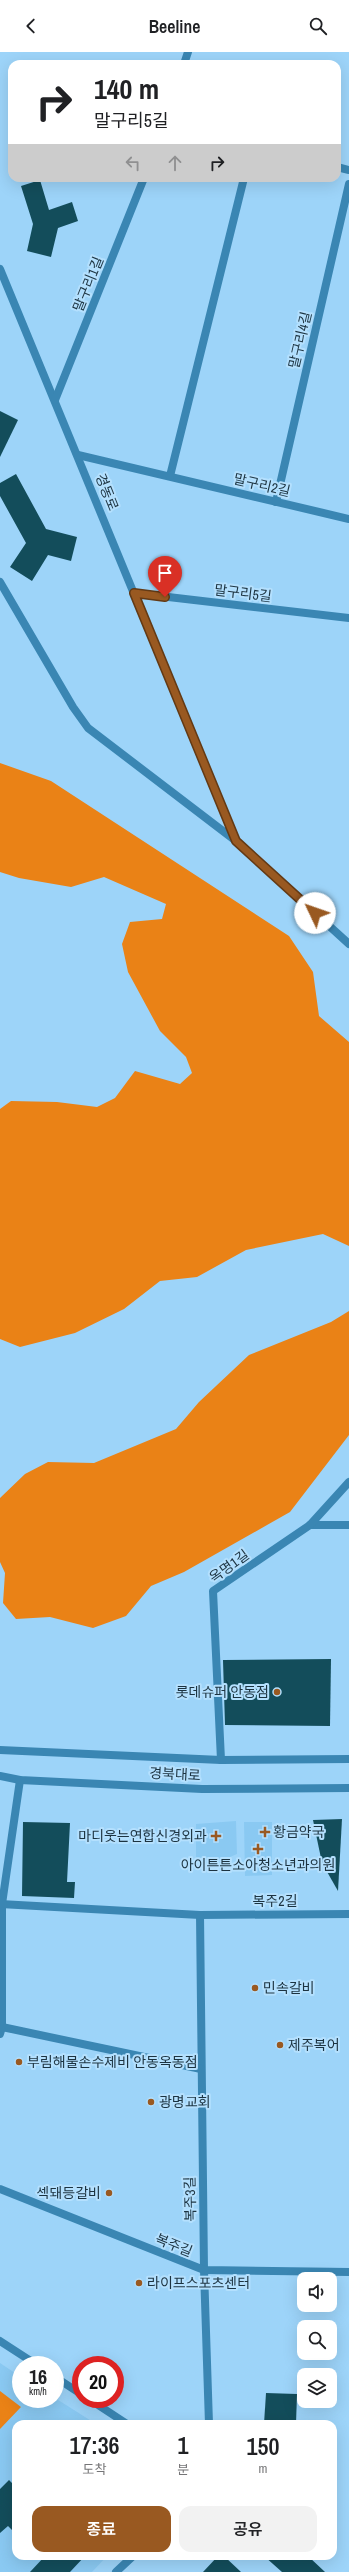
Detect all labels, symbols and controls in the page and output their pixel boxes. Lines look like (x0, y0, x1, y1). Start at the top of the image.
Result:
text: Beeline (149, 14, 200, 39)
icon: back (20, 15, 42, 37)
icon: search (307, 15, 329, 37)
text: 140 m (94, 70, 159, 108)
icon: right (28, 76, 80, 128)
text: 말구리5길 (94, 108, 168, 133)
icon: left (122, 152, 144, 174)
icon: ahead (164, 152, 186, 174)
icon: right (206, 152, 228, 174)
street label: 말구리1길 (69, 254, 107, 314)
street label: 말구리4길 (285, 310, 315, 370)
street label: 말구리2길 (232, 470, 292, 500)
street label: 경동로 (91, 471, 123, 513)
pin (148, 556, 182, 597)
icon: arrive (154, 562, 176, 584)
street label: 말구리5길 (213, 581, 273, 605)
position arrow (294, 892, 336, 934)
street label: 옥명1길 (205, 1545, 253, 1587)
place label: 롯데슈퍼 안동점 (176, 1683, 269, 1701)
marker: 롯데슈퍼 안동점 (272, 1687, 282, 1697)
street label: 경북대로 (149, 1764, 201, 1784)
place label: 황금약국 (273, 1823, 325, 1841)
place label: 마디웃는연합신경외과 (78, 1827, 207, 1845)
marker: 황금약국 (260, 1827, 270, 1837)
marker: 마디웃는연합신경외과 (210, 1830, 222, 1842)
marker: 아이튼튼소아청소년과의원 (252, 1843, 264, 1855)
place label: 아이튼튼소아청소년과의원 (181, 1856, 335, 1874)
street label: 복주2길 (252, 1892, 298, 1910)
place label: 민속갈비 (263, 1979, 315, 1997)
marker: 민속갈비 (250, 1983, 260, 1993)
place label: 제주복어 (288, 2036, 340, 2054)
marker: 제주복어 (275, 2040, 285, 2050)
place label: 부림해물손수제비 안동옥동점 (27, 2053, 198, 2071)
marker: 부림해물손수제비 안동옥동점 (14, 2057, 24, 2067)
place label: 광명교회 (159, 2093, 211, 2111)
marker: 광명교회 (146, 2097, 156, 2107)
street label: 복주3길 (181, 2176, 199, 2222)
place label: 섹돼등갈비 (37, 2184, 101, 2202)
marker: 섹돼등갈비 (104, 2188, 114, 2198)
street label: 복주길 (153, 2229, 195, 2261)
map controls (297, 2272, 337, 2408)
button: sound (297, 2272, 337, 2312)
place label: 라이프스포츠센터 (147, 2274, 250, 2292)
marker: 라이프스포츠센터 (134, 2278, 144, 2288)
button: search (297, 2320, 337, 2360)
speed limit sign: 20 (72, 2356, 124, 2408)
text: 16 (29, 2363, 47, 2390)
button: layers (297, 2368, 337, 2408)
text: km/h (29, 2385, 47, 2398)
text: 17:36 (70, 2429, 120, 2461)
text: 1 (178, 2429, 189, 2461)
text: 150 (247, 2430, 279, 2462)
text: m (259, 2460, 267, 2477)
text: 도착 (83, 2461, 106, 2478)
text: 분 (177, 2461, 189, 2478)
button: 종료 (32, 2506, 171, 2552)
button: 공유 (179, 2506, 317, 2552)

